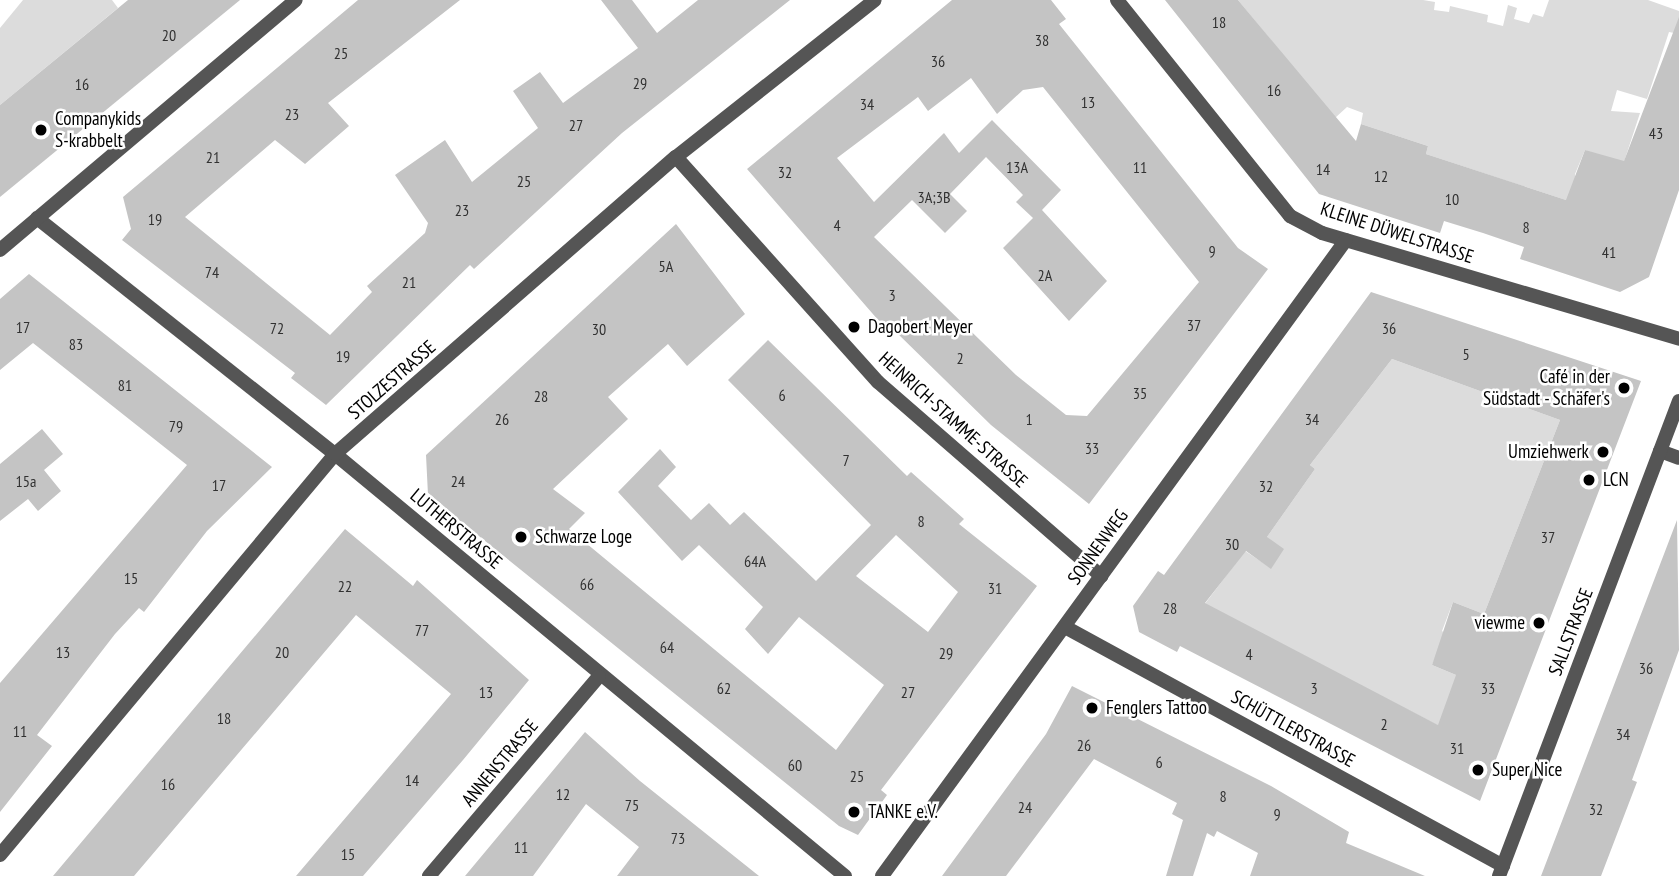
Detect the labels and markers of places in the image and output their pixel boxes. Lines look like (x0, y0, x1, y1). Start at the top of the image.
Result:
place label: Companykids S-krabbelt (55, 108, 141, 152)
marker: Companykids S-krabbelt (33, 122, 49, 138)
place label: Dagobert Meyer (868, 316, 973, 338)
marker: Dagobert Meyer (846, 319, 862, 335)
place label: Café in der Südstadt - Schäfer's (1482, 366, 1610, 410)
marker: Café in der Südstadt - Schäfer's (1616, 380, 1632, 396)
place label: Umziehwerk (1508, 441, 1589, 463)
marker: Umziehwerk (1595, 444, 1611, 460)
place label: LCN (1603, 469, 1629, 491)
marker: LCN (1581, 472, 1597, 488)
place label: Schwarze Loge (535, 526, 632, 548)
marker: Schwarze Loge (513, 529, 529, 545)
place label: viewme (1474, 612, 1525, 634)
marker: viewme (1531, 615, 1547, 631)
place label: Fenglers Tattoo (1106, 697, 1207, 719)
marker: Fenglers Tattoo (1084, 700, 1100, 716)
place label: Super Nice (1492, 759, 1562, 781)
marker: Super Nice (1470, 762, 1486, 778)
place label: TANKE e.V. (868, 801, 938, 823)
marker: TANKE e.V. (846, 804, 862, 820)

